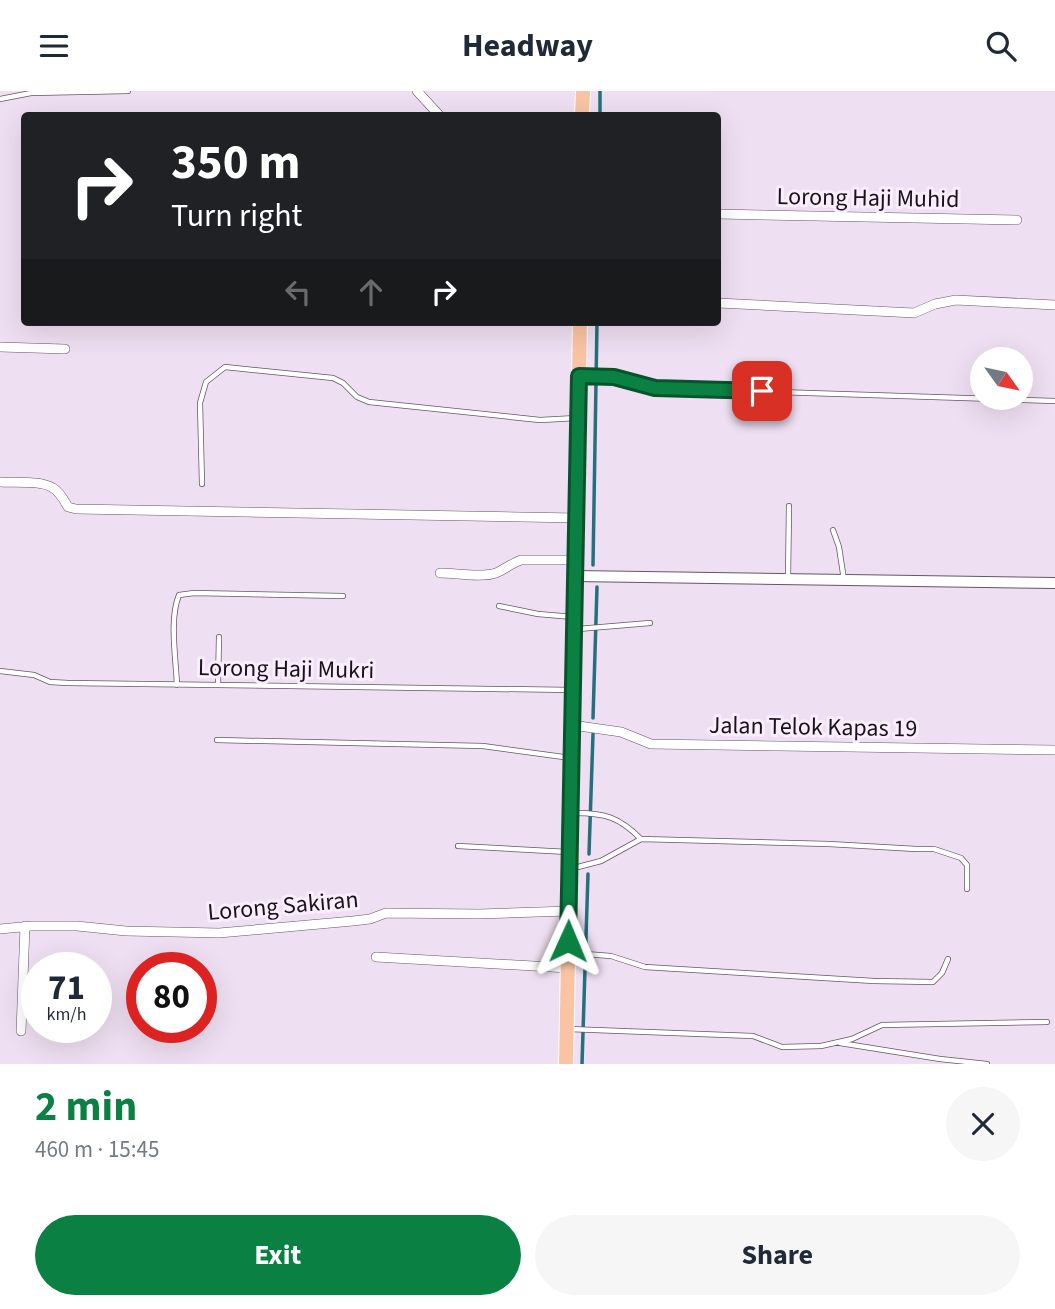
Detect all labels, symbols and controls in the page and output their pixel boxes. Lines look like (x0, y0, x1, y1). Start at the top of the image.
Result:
text: Headway (462, 23, 593, 69)
icon: menu (35, 27, 73, 65)
icon: search (982, 27, 1020, 65)
text: 350 m (171, 128, 300, 198)
icon: right (56, 140, 147, 231)
street label: Lorong Haji Muhid (776, 179, 960, 217)
text: Turn right (171, 193, 302, 239)
icon: left (279, 273, 317, 311)
icon: ahead (352, 273, 390, 311)
icon: right (425, 273, 463, 311)
north arrow (970, 347, 1032, 409)
map controls (970, 347, 1033, 410)
pin (732, 361, 792, 421)
icon: arrive (743, 372, 781, 410)
street label: Lorong Haji Mukri (197, 650, 375, 688)
street label: Jalan Telok Kapas 19 (708, 708, 918, 746)
street label: Lorong Sakiran (206, 882, 360, 930)
position arrow (531, 904, 605, 978)
speed limit sign: 80 (126, 952, 217, 1043)
text: 71 (48, 963, 85, 1013)
text: km/h (47, 1002, 86, 1027)
text: 2 min (35, 1077, 137, 1137)
button: close (946, 1087, 1020, 1161)
text: 460 m · 15:45 (35, 1133, 159, 1166)
button: Exit (35, 1215, 521, 1295)
button: Share (535, 1215, 1020, 1295)

